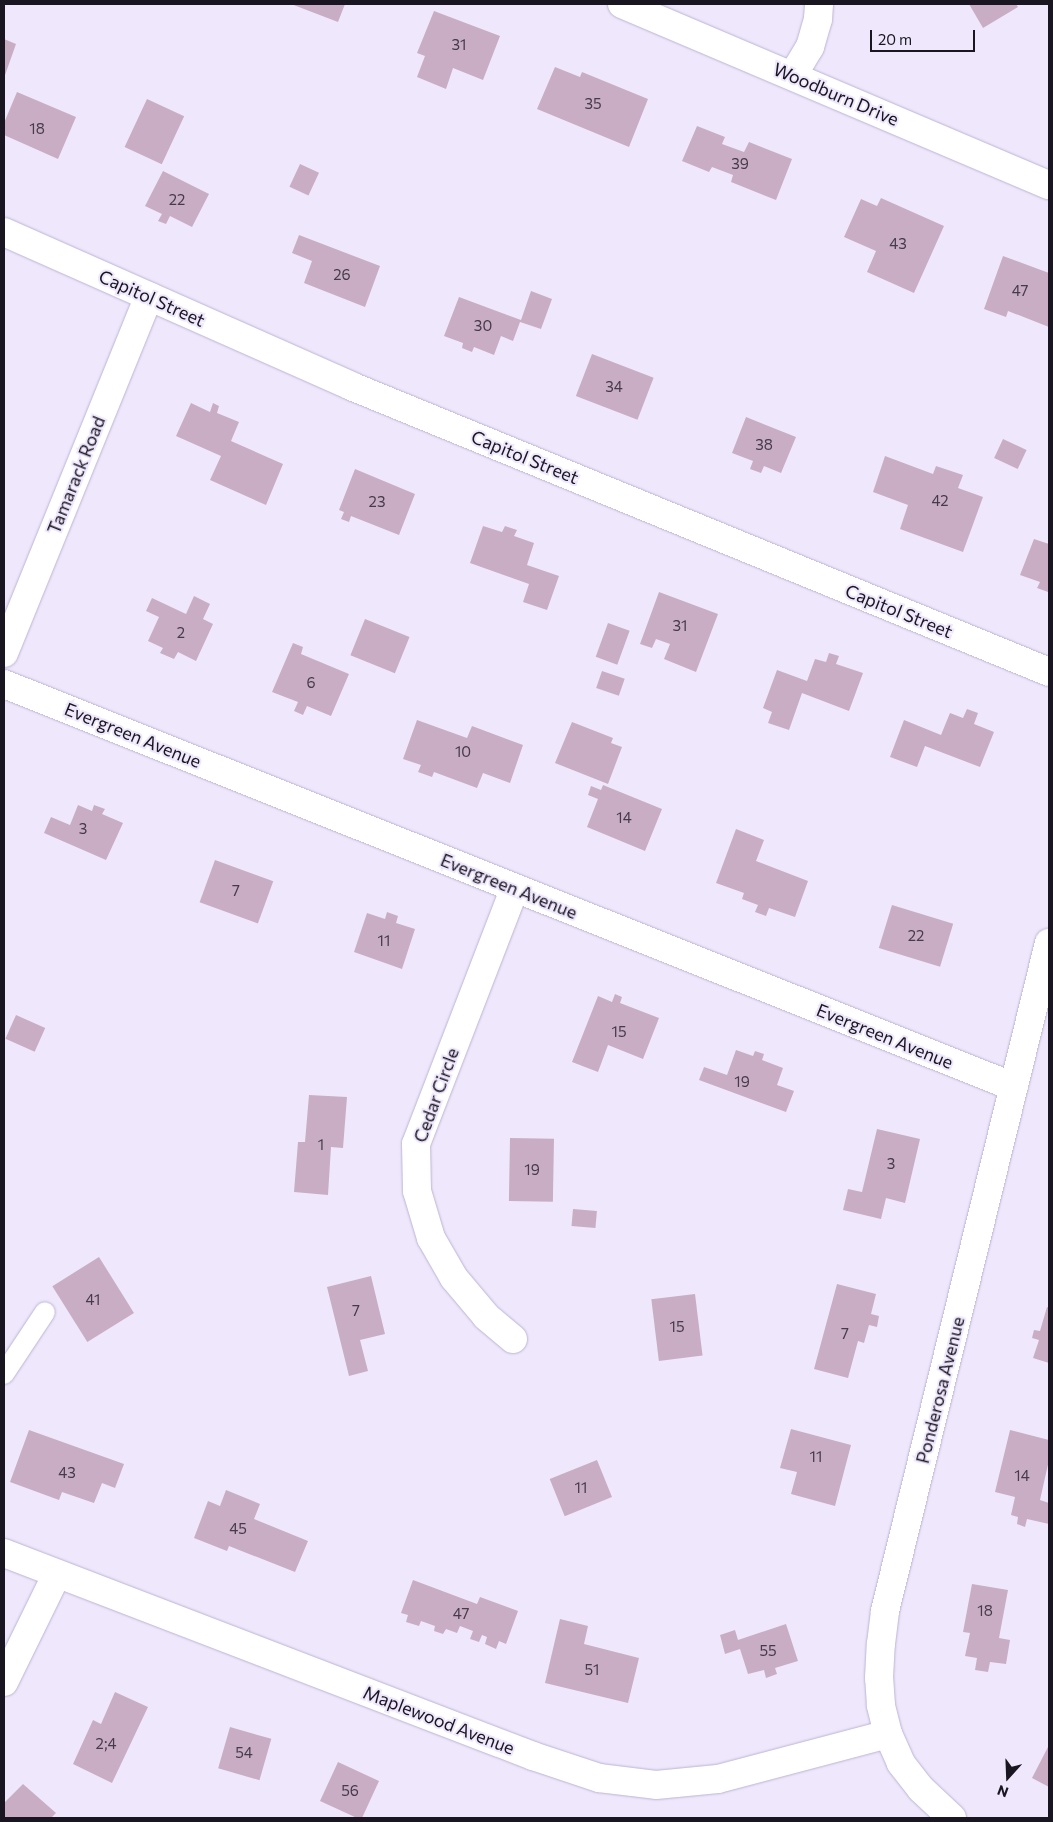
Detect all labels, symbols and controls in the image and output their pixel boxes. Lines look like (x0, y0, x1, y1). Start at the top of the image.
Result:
scale bar (873, 20, 978, 52)
text: 20 m (878, 30, 912, 48)
house number: 31 (452, 36, 466, 54)
street label: Woodburn Drive (770, 58, 902, 130)
house number: 35 (584, 95, 602, 113)
house number: 18 (29, 120, 45, 138)
house number: 39 (731, 155, 749, 173)
house number: 22 (169, 191, 185, 209)
house number: 43 (889, 235, 907, 253)
street label: Capitol Street (96, 265, 208, 331)
house number: 26 (333, 266, 351, 284)
house number: 47 (1012, 282, 1028, 300)
house number: 30 (474, 317, 492, 335)
house number: 34 (605, 378, 623, 396)
street label: Tamarack Road (43, 413, 109, 537)
street label: Capitol Street (468, 426, 582, 488)
house number: 38 (755, 436, 773, 454)
house number: 42 (931, 492, 949, 510)
house number: 23 (369, 493, 385, 511)
street label: Capitol Street (842, 580, 956, 642)
house number: 31 (673, 617, 687, 635)
house number: 2 (177, 624, 185, 642)
house number: 6 (306, 674, 316, 692)
street label: Evergreen Avenue (62, 698, 204, 772)
house number: 10 (455, 743, 471, 761)
house number: 14 (616, 809, 632, 827)
house number: 3 (79, 820, 87, 838)
street label: Evergreen Avenue (438, 849, 580, 923)
house number: 7 (232, 882, 240, 900)
house number: 22 (908, 927, 924, 945)
house number: 11 (378, 932, 390, 950)
street label: Evergreen Avenue (814, 999, 956, 1073)
house number: 15 (611, 1023, 627, 1041)
street label: Cedar Circle (409, 1045, 463, 1145)
house number: 19 (734, 1073, 750, 1091)
house number: 1 (318, 1136, 324, 1154)
house number: 3 (887, 1155, 895, 1173)
house number: 19 (524, 1161, 540, 1179)
house number: 41 (86, 1291, 100, 1309)
house number: 7 (352, 1302, 360, 1320)
street label: Ponderosa Avenue (911, 1314, 969, 1466)
house number: 15 (669, 1318, 685, 1336)
house number: 7 (841, 1325, 849, 1343)
house number: 11 (810, 1448, 822, 1466)
house number: 43 (58, 1464, 76, 1482)
house number: 14 (1014, 1467, 1030, 1485)
house number: 11 (575, 1479, 587, 1497)
house number: 45 (229, 1520, 247, 1538)
house number: 18 (977, 1602, 993, 1620)
house number: 47 (453, 1605, 469, 1623)
house number: 55 (759, 1642, 777, 1660)
house number: 51 (584, 1661, 600, 1679)
street label: Maplewood Avenue (360, 1681, 518, 1759)
house number: 2;4 (96, 1735, 116, 1753)
house number: 54 (235, 1744, 253, 1762)
north arrow (983, 1752, 1033, 1802)
house number: 56 (341, 1782, 359, 1800)
text: N (995, 1782, 1011, 1801)

